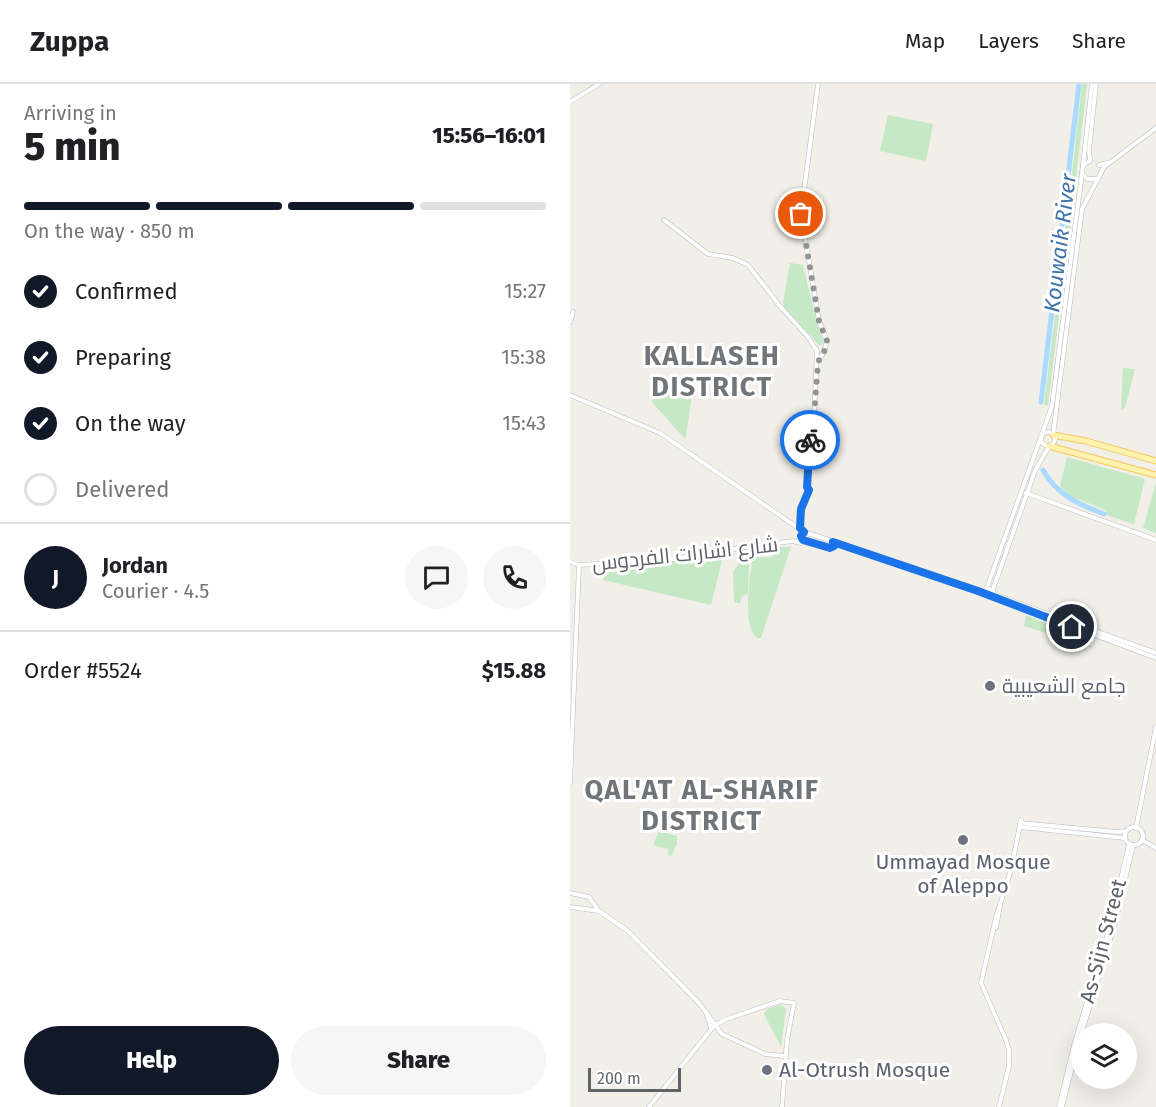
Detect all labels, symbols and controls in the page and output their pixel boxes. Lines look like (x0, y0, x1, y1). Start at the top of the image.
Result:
text: Zuppa (30, 25, 109, 58)
text: Map (905, 28, 945, 54)
text: Layers (978, 28, 1039, 54)
text: Share (1072, 28, 1126, 54)
text: Arriving in (24, 101, 117, 125)
text: 15:56–16:01 (432, 122, 546, 149)
text: 5 min (24, 124, 120, 170)
water label: Kouwaik River (1038, 171, 1082, 314)
pin (775, 188, 826, 239)
icon: bag (784, 197, 817, 230)
text: On the way · 850 m (24, 219, 195, 243)
icon: check (24, 275, 57, 308)
text: Confirmed (75, 278, 178, 305)
text: 15:27 (504, 279, 546, 303)
district label: KALLASEH DISTRICT (644, 340, 780, 403)
icon: check (24, 341, 57, 374)
text: Preparing (75, 344, 171, 371)
text: 15:38 (501, 345, 546, 369)
icon: check (24, 407, 57, 440)
text: On the way (75, 410, 186, 437)
courier (780, 410, 840, 470)
text: 15:43 (502, 411, 546, 435)
icon: bike (794, 424, 827, 457)
text: Delivered (75, 476, 170, 503)
street label: شارع اشارات الفردوس (591, 531, 779, 578)
button: chat (405, 546, 468, 609)
button: phone (483, 546, 546, 609)
text: Jordan (102, 552, 168, 579)
text: J (52, 564, 59, 591)
text: Courier · 4.5 (102, 579, 209, 603)
pin (1046, 601, 1097, 652)
icon: home (1055, 610, 1088, 643)
text: Order #5524 (24, 657, 142, 684)
text: $15.88 (482, 657, 546, 684)
place label: جامع الشعيبية (1002, 673, 1126, 700)
marker: جامع الشعيبية (983, 679, 997, 693)
district label: QAL'AT AL-SHARIF DISTRICT (585, 774, 819, 837)
marker: Ummayad Mosque of Aleppo (956, 833, 970, 847)
place label: Ummayad Mosque of Aleppo (875, 849, 1051, 899)
street label: As-Sijn Street (1074, 876, 1132, 1006)
map controls (1071, 1023, 1137, 1089)
button: layers (1071, 1023, 1137, 1089)
button: Help (24, 1026, 279, 1095)
button: Share (291, 1026, 546, 1095)
place label: Al-Otrush Mosque (779, 1057, 950, 1083)
marker: Al-Otrush Mosque (760, 1063, 774, 1077)
scale bar (588, 1065, 681, 1092)
text: 200 m (597, 1069, 641, 1088)

